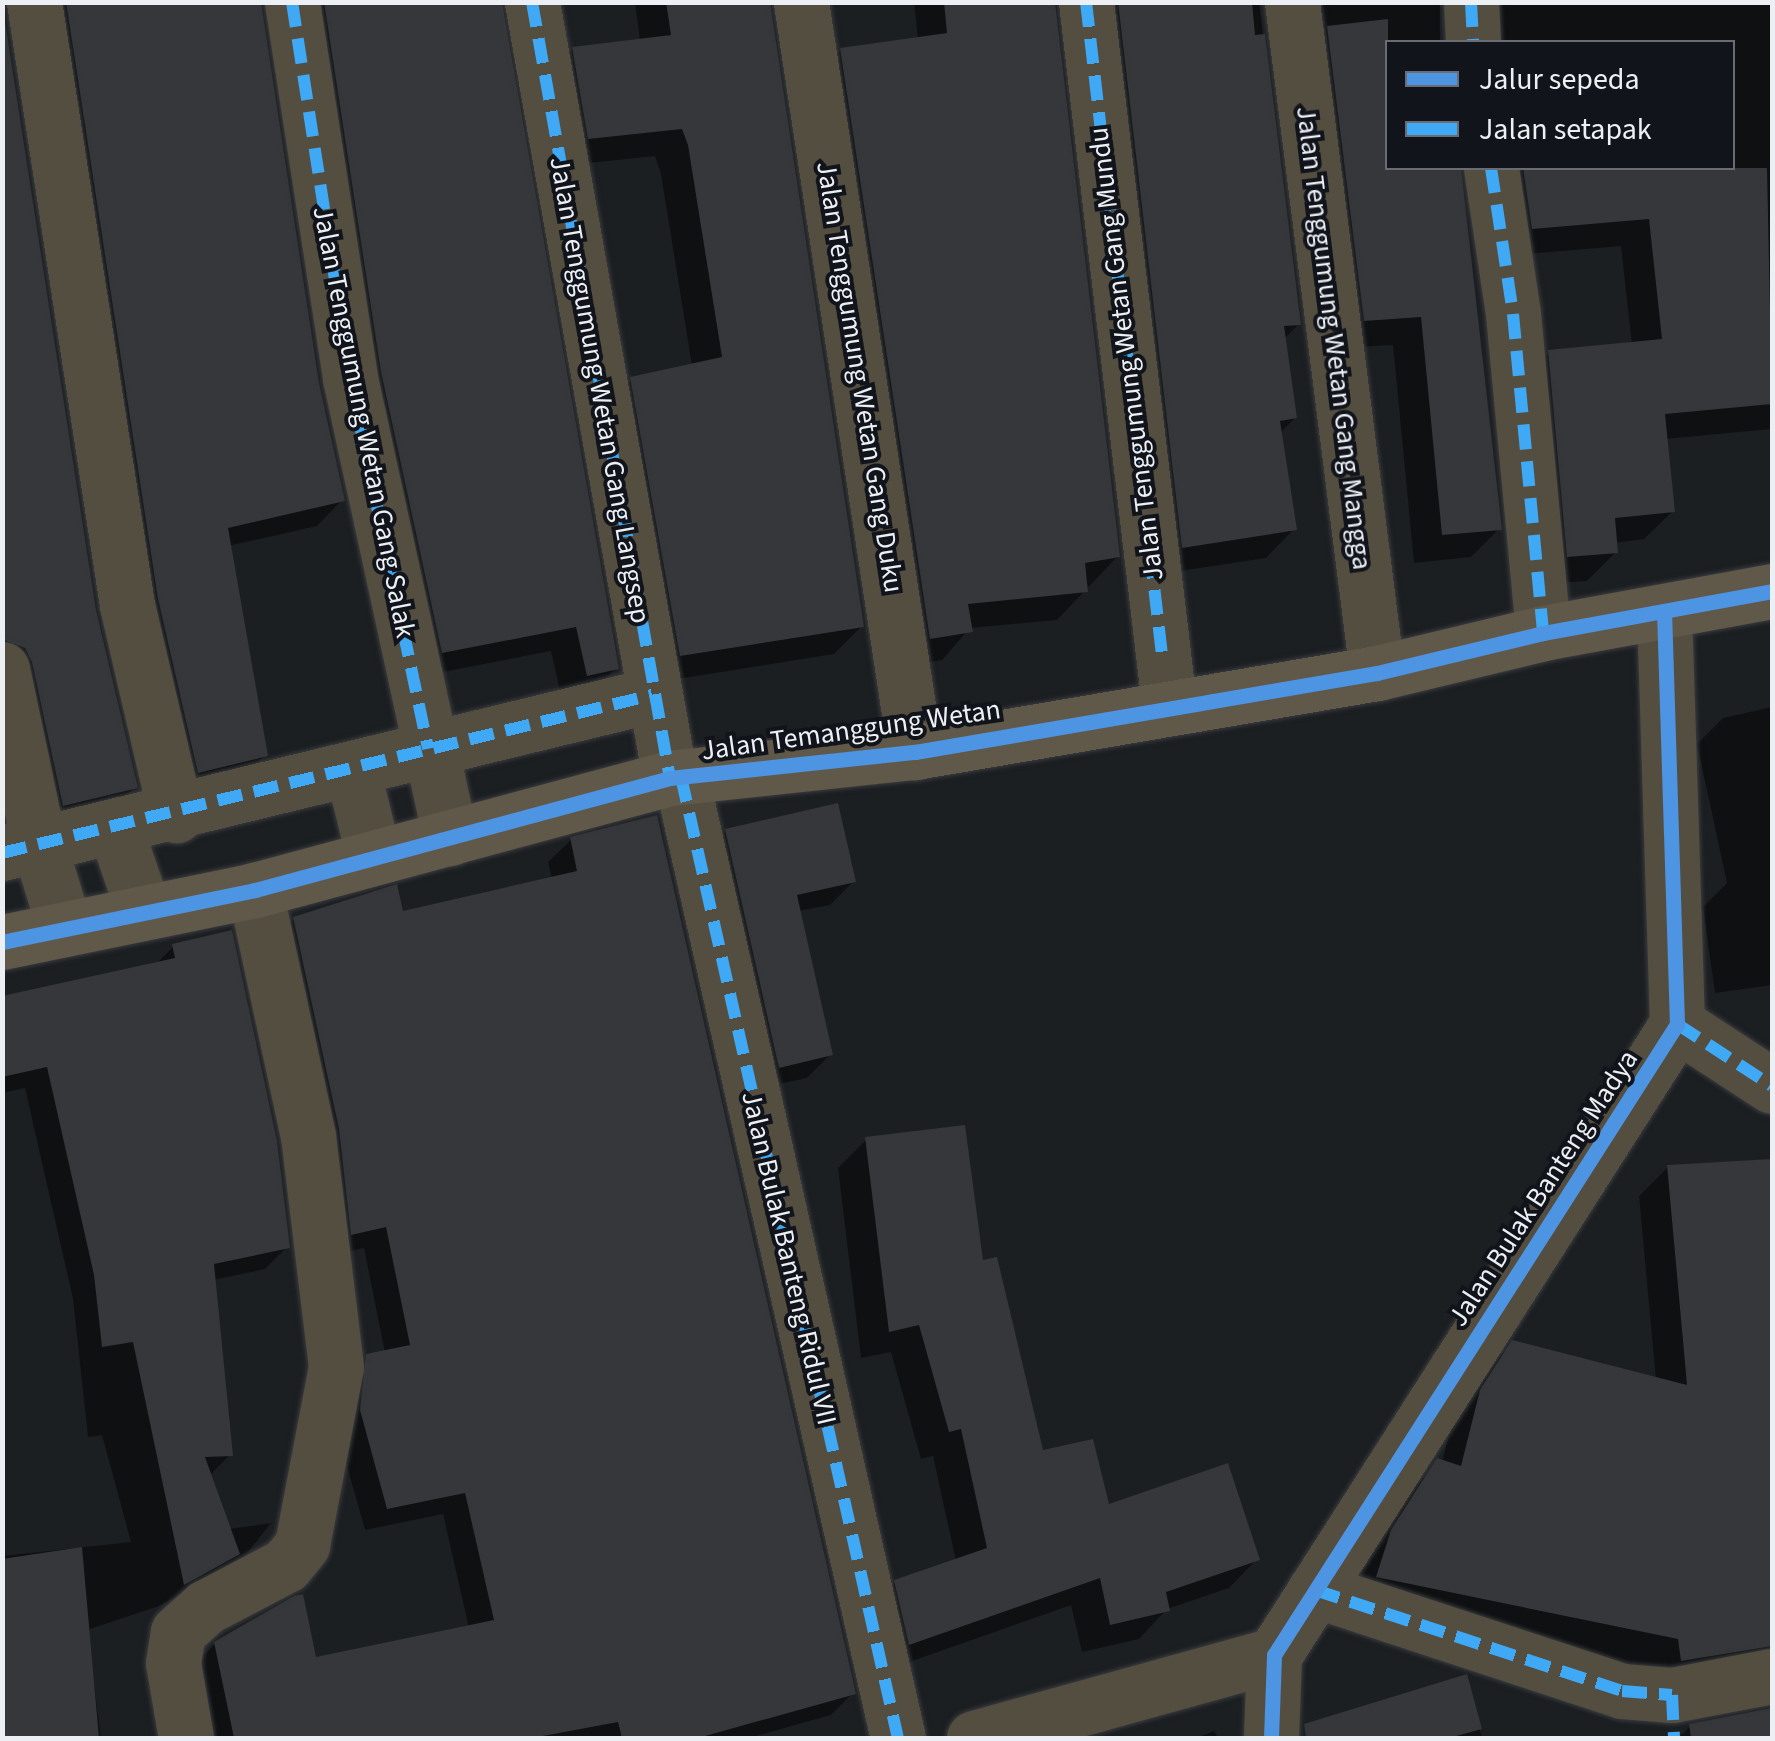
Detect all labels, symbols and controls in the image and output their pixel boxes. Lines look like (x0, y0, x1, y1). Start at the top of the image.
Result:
legend (1385, 40, 1735, 170)
text: Jalur sepeda (1479, 58, 1640, 101)
street label: Jalan Tenggumung Wetan Gang Mangga (1289, 104, 1379, 572)
text: Jalan setapak (1479, 108, 1652, 151)
street label: Jalan Tenggumung Wetan Gang Mundu (1082, 125, 1170, 583)
street label: Jalan Tenggumung Wetan Gang Langsep (542, 154, 658, 626)
street label: Jalan Tenggumung Wetan Gang Duku (809, 159, 911, 595)
street label: Jalan Tenggumung Wetan Gang Salak (306, 203, 422, 641)
street label: Jalan Temanggung Wetan (699, 692, 1003, 768)
street label: Jalan Bulak Banteng Madya (1441, 1044, 1645, 1332)
street label: Jalan Bulak Banteng Ridul VII (734, 1088, 844, 1428)

